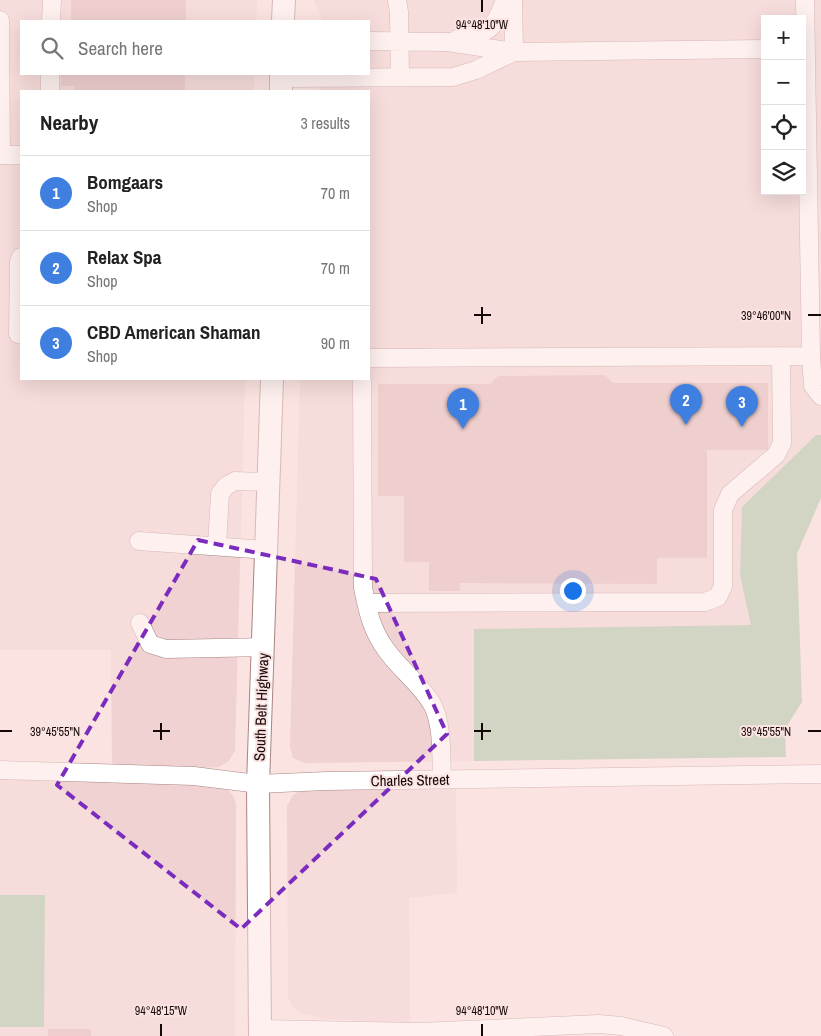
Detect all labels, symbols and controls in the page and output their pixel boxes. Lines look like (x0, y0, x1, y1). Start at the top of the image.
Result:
map controls (761, 15, 806, 195)
button: + (761, 15, 806, 60)
text: 94°48'10"W (456, 17, 509, 33)
search box (20, 20, 370, 75)
icon: search (38, 34, 66, 62)
text: Search here (78, 35, 163, 61)
button: − (761, 60, 806, 105)
button: locate (761, 105, 806, 150)
text: Nearby (40, 108, 98, 137)
text: 3 results (300, 112, 350, 134)
button: layers (761, 150, 806, 195)
text: Bomgaars (87, 169, 163, 195)
text: 1 (52, 182, 60, 204)
text: 70 m (321, 182, 350, 204)
text: Shop (87, 195, 118, 217)
text: Relax Spa (87, 244, 161, 270)
text: 2 (52, 257, 60, 279)
text: 70 m (321, 257, 350, 279)
text: Shop (87, 270, 118, 292)
text: 39°46'00"N (741, 308, 791, 324)
text: CBD American Shaman (87, 319, 260, 345)
text: 3 (52, 332, 60, 354)
text: 90 m (321, 332, 350, 354)
text: Shop (87, 345, 118, 367)
pin: 2 (670, 384, 702, 425)
pin: 3 (726, 386, 758, 427)
pin: 1 (447, 388, 479, 429)
your location (560, 578, 586, 604)
street label: South Belt Highway (249, 652, 273, 761)
text: 39°45'55"N (30, 724, 80, 740)
text: 39°45'55"N (741, 724, 791, 740)
street label: Charles Street (371, 769, 450, 791)
text: 94°48'15"W (135, 1003, 188, 1019)
text: 94°48'10"W (456, 1003, 509, 1019)

